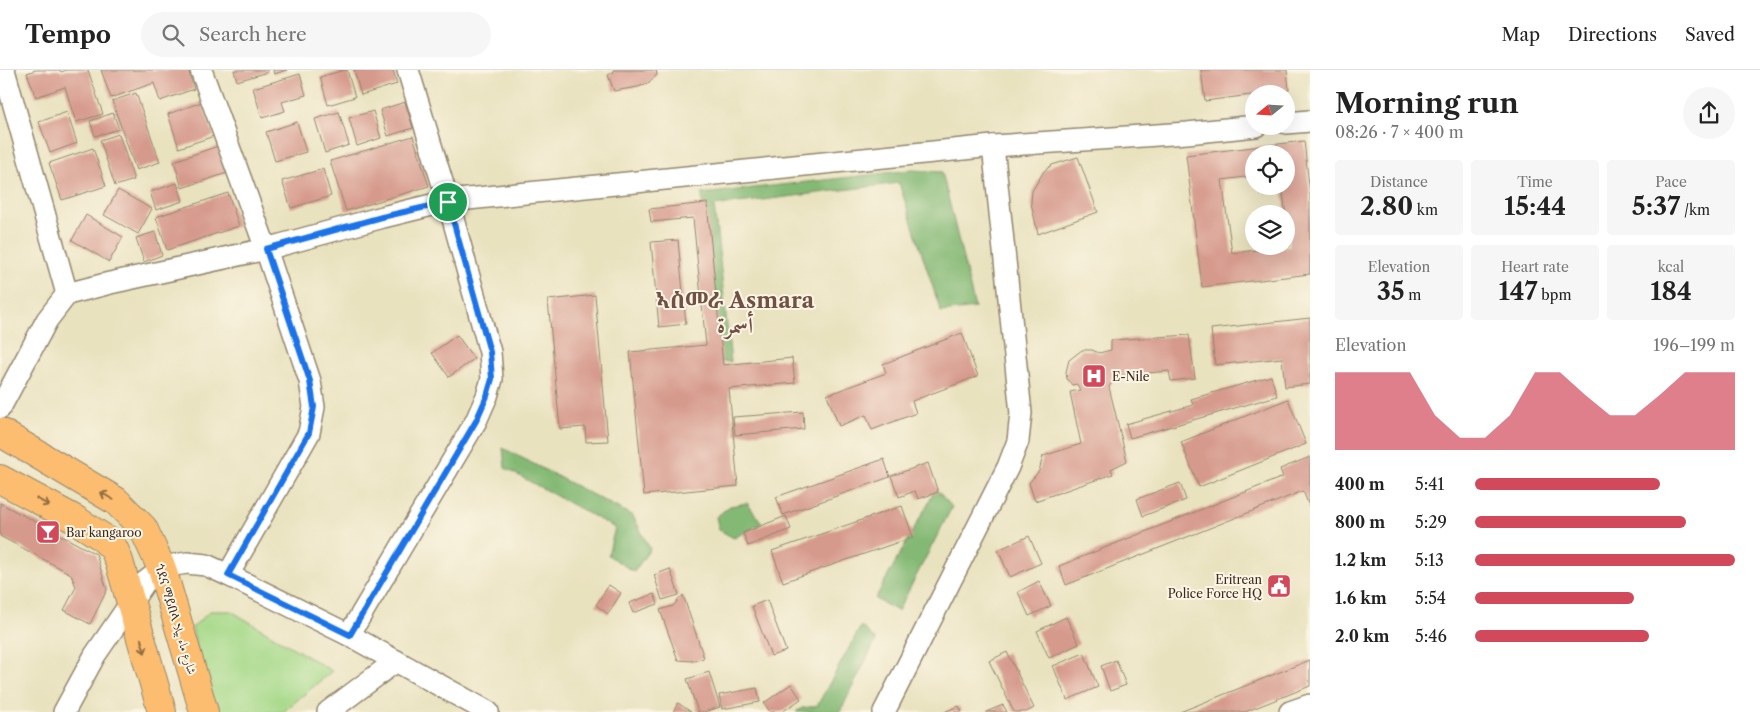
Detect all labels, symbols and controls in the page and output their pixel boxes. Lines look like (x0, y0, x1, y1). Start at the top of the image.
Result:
search box (141, 12, 491, 57)
text: Tempo (25, 20, 111, 49)
icon: search (159, 21, 187, 49)
text: Search here (199, 23, 307, 46)
text: Map (1501, 24, 1540, 46)
text: Directions (1568, 24, 1657, 46)
text: Saved (1685, 24, 1735, 46)
north arrow (1245, 85, 1295, 135)
map controls (1245, 85, 1295, 255)
text: Morning run (1335, 86, 1519, 120)
button: share (1683, 87, 1735, 139)
text: 08:26 · 7 × 400 m (1335, 122, 1464, 142)
button: locate (1245, 145, 1295, 195)
text: Distance (1370, 173, 1428, 191)
text: Time (1517, 173, 1553, 191)
text: Pace (1655, 173, 1687, 191)
pin (427, 181, 469, 223)
icon: arrive (434, 188, 462, 216)
text: 2.80 (1360, 191, 1413, 222)
text: 15:44 (1504, 191, 1566, 222)
text: 5:37 (1632, 191, 1680, 222)
text: km (1413, 201, 1438, 219)
text: /km (1680, 201, 1710, 219)
button: layers (1245, 205, 1295, 255)
text: Elevation (1368, 258, 1430, 276)
text: Heart rate (1501, 258, 1569, 276)
text: kcal (1658, 258, 1684, 276)
text: 35 (1377, 276, 1405, 307)
text: 147 (1499, 276, 1538, 307)
text: 184 (1650, 276, 1692, 307)
text: m (1405, 286, 1421, 304)
text: bpm (1538, 286, 1571, 304)
district label: ኣስመራ Asmara أسمرة (656, 287, 814, 340)
text: Elevation (1335, 335, 1406, 355)
text: 196–199 m (1653, 335, 1735, 355)
hospital icon: E-Nile (1081, 363, 1107, 389)
place label: E-Nile (1112, 369, 1150, 384)
text: 400 m (1335, 474, 1385, 494)
text: 5:41 (1415, 474, 1444, 494)
one-way arrow (100, 490, 115, 500)
one-way arrow (35, 497, 50, 507)
text: 800 m (1335, 512, 1385, 532)
text: 5:29 (1415, 512, 1447, 532)
bar icon: Bar kangaroo (35, 519, 61, 545)
place label: Bar kangaroo (66, 525, 142, 540)
text: 1.2 km (1335, 550, 1387, 570)
text: 5:13 (1415, 550, 1444, 570)
street label: ጎደና ማይበላ شارع ماء بيلا (148, 562, 200, 677)
place label: Eritrean Police Force HQ (1168, 572, 1262, 601)
public building icon: Eritrean Police Force HQ (1266, 573, 1292, 599)
text: 1.6 km (1335, 588, 1387, 608)
text: 5:54 (1415, 588, 1446, 608)
text: 2.0 km (1335, 626, 1389, 646)
text: 5:46 (1415, 626, 1447, 646)
one-way arrow (138, 638, 148, 654)

